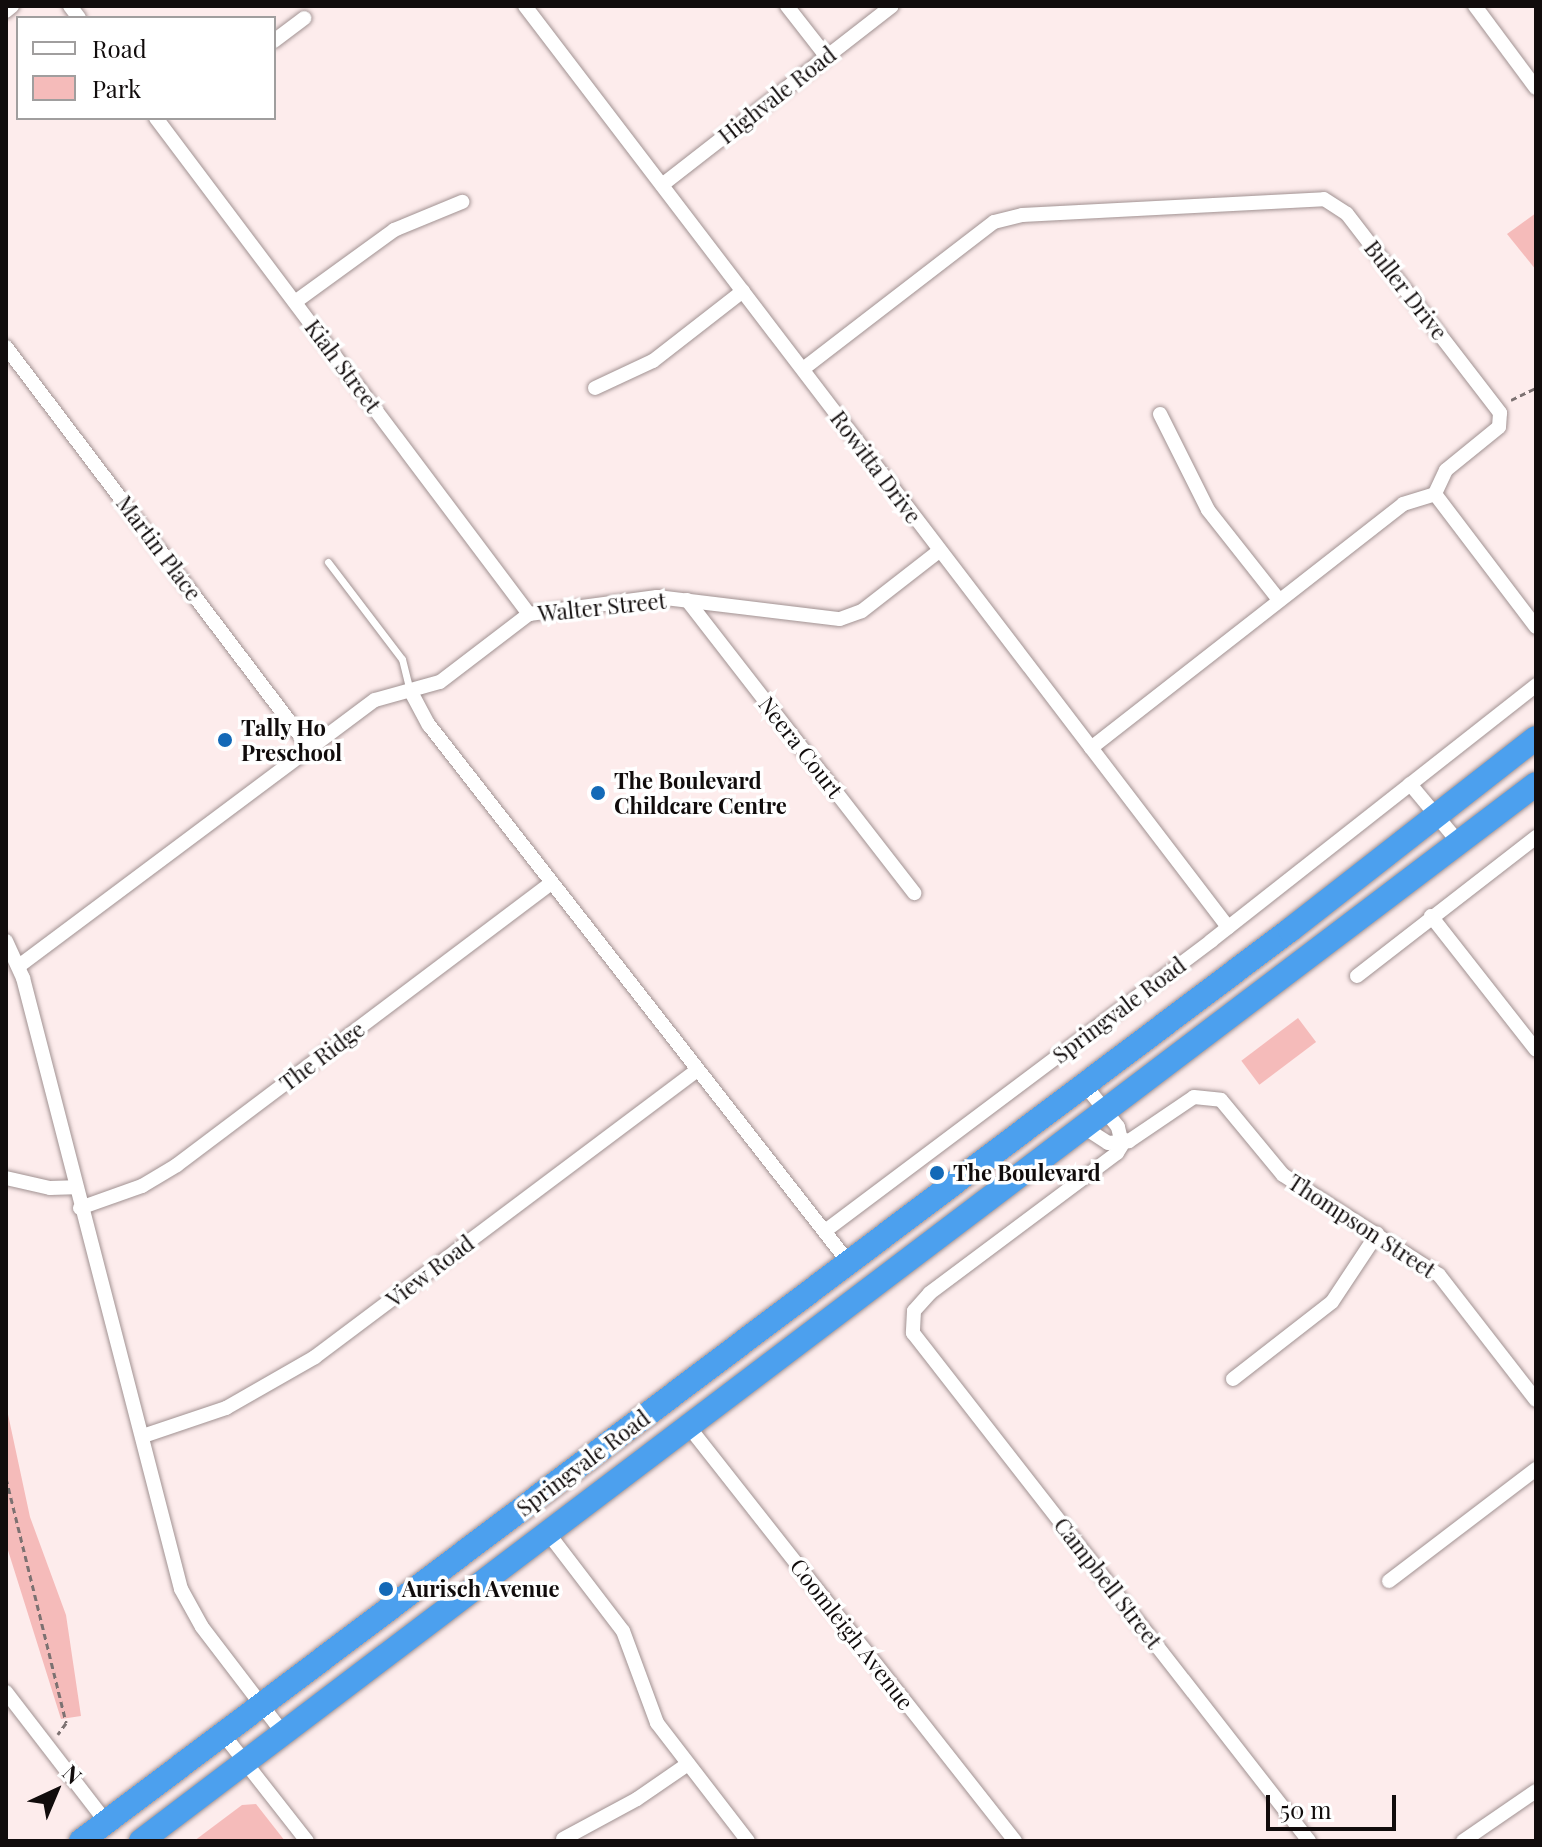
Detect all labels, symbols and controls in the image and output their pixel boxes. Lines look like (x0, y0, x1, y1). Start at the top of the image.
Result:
legend (16, 16, 276, 120)
text: Road (92, 32, 147, 64)
street label: Highvale Road (713, 41, 841, 149)
text: Park (92, 72, 141, 104)
street label: Buller Drive (1359, 235, 1453, 345)
street label: Kiah Street (300, 314, 386, 418)
street label: Rowitta Drive (825, 405, 927, 529)
street label: Martin Place (111, 490, 207, 606)
street label: Walter Street (536, 587, 668, 627)
street label: Neera Court (753, 691, 849, 803)
place label: Tally Ho Preschool (241, 714, 342, 766)
marker: Tally Ho Preschool (216, 731, 234, 749)
place label: The Boulevard Childcare Centre (614, 767, 787, 818)
marker: The Boulevard Childcare Centre (589, 784, 607, 802)
street label: Springvale Road (1047, 951, 1191, 1069)
street label: The Ridge (274, 1016, 370, 1096)
place label: The Boulevard (953, 1160, 1101, 1186)
marker: The Boulevard (928, 1164, 946, 1182)
street label: Thompson Street (1283, 1169, 1441, 1283)
street label: View Road (381, 1229, 479, 1313)
street label: Springvale Road (511, 1404, 655, 1522)
street label: Campbell Street (1049, 1512, 1167, 1654)
street label: Coomleigh Avenue (785, 1553, 919, 1715)
place label: Aurisch Avenue (402, 1576, 561, 1602)
marker: Aurisch Avenue (377, 1580, 395, 1598)
north arrow (16, 1751, 96, 1831)
text: N (57, 1757, 89, 1790)
scale bar (1270, 1779, 1400, 1829)
text: 50 m (1280, 1793, 1332, 1825)

